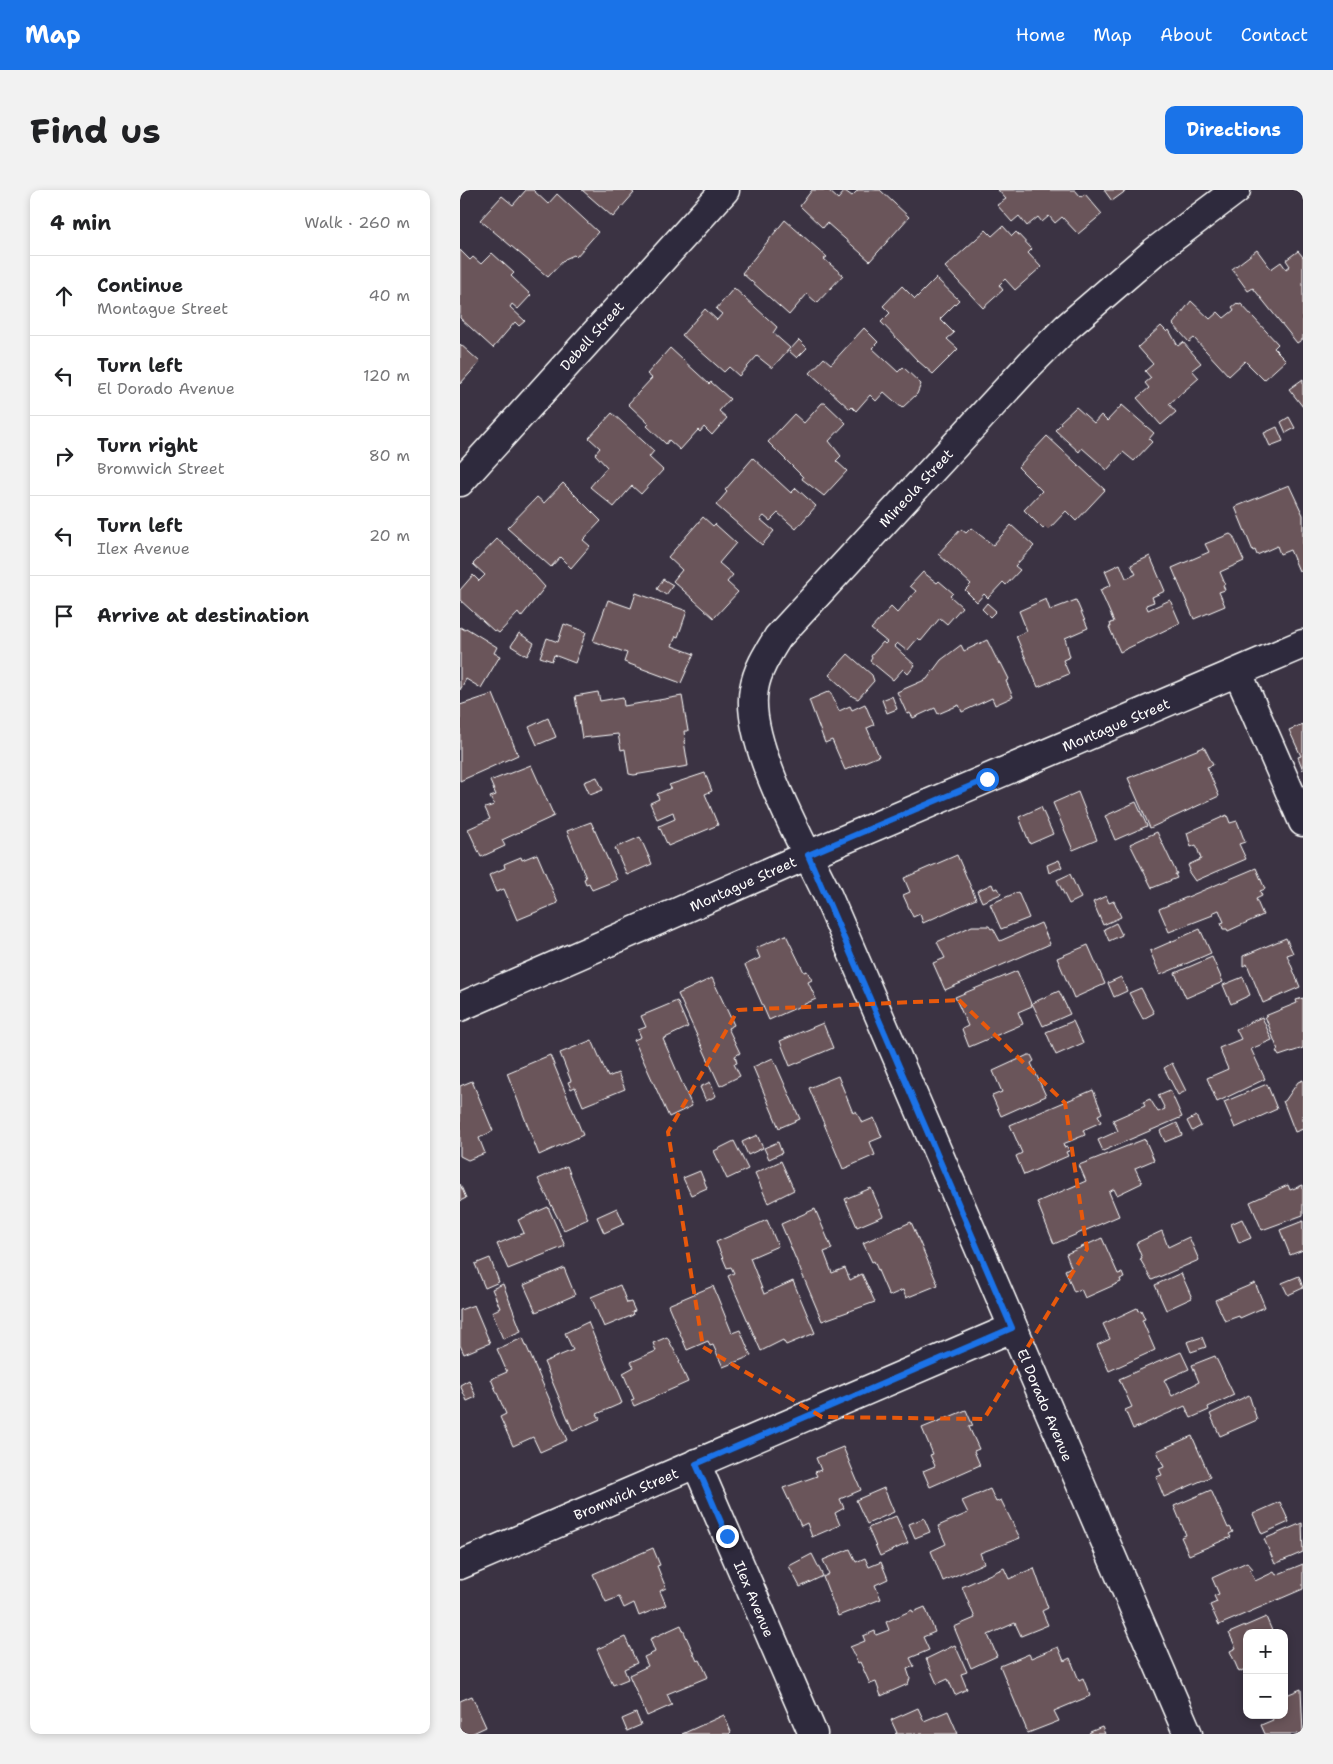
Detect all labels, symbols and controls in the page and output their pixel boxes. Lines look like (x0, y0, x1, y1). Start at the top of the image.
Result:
text: Map (25, 19, 81, 51)
text: Home (1016, 23, 1065, 47)
text: Map (1093, 23, 1132, 47)
text: About (1160, 23, 1213, 47)
text: Contact (1241, 23, 1308, 47)
button: Directions (1165, 106, 1303, 154)
text: Find us (30, 107, 161, 154)
text: 4 min (50, 209, 111, 237)
text: Walk · 260 m (304, 212, 410, 233)
text: Continue (97, 273, 183, 298)
icon: ahead (50, 282, 78, 310)
text: 40 m (368, 285, 410, 306)
text: Montague Street (97, 298, 228, 319)
street label: Debell Street (556, 298, 628, 374)
text: Turn left (97, 353, 183, 378)
icon: left (50, 362, 78, 390)
text: 120 m (363, 365, 410, 386)
text: El Dorado Avenue (97, 378, 235, 399)
text: Turn right (97, 433, 198, 458)
icon: right (50, 442, 78, 470)
text: 80 m (369, 445, 410, 466)
street label: Mineola Street (875, 445, 957, 531)
text: Bromwich Street (97, 458, 225, 479)
text: Turn left (97, 513, 183, 538)
icon: left (50, 522, 78, 550)
text: 20 m (369, 525, 410, 546)
text: Ilex Avenue (97, 538, 190, 559)
icon: arrive (50, 602, 78, 630)
text: Arrive at destination (97, 603, 309, 628)
street label: Montague Street (1060, 694, 1172, 756)
route start (976, 768, 999, 791)
street label: Montague Street (687, 852, 799, 916)
street label: El Dorado Avenue (1013, 1346, 1077, 1464)
street label: Bromwich Street (571, 1464, 681, 1524)
route end (716, 1525, 739, 1548)
street label: Ilex Avenue (730, 1558, 778, 1640)
map controls (1243, 1629, 1288, 1719)
button: + (1243, 1629, 1288, 1674)
button: − (1243, 1674, 1288, 1719)

